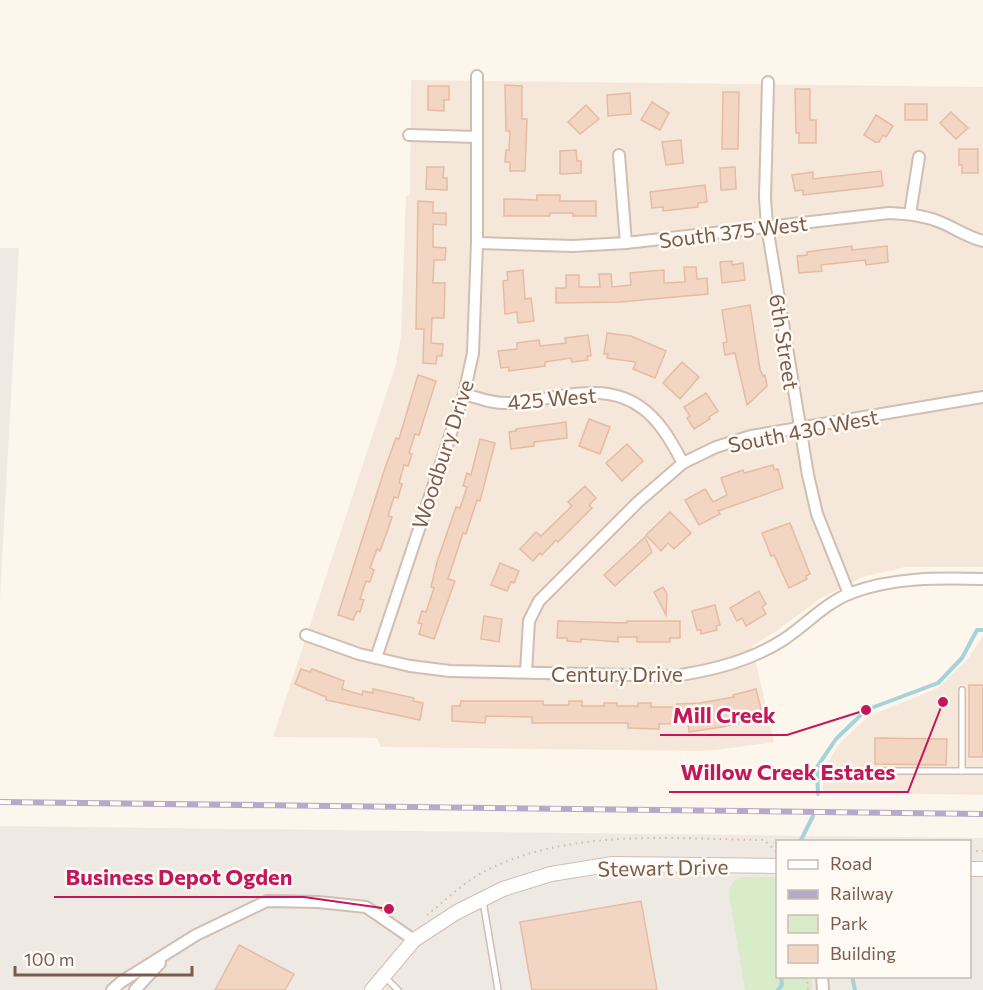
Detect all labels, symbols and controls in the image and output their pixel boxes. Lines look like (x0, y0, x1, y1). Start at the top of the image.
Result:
street label: South 375 West (657, 209, 809, 253)
street label: 6th Street (765, 292, 805, 392)
street label: Woodbury Drive (406, 376, 478, 532)
street label: 425 West (506, 382, 598, 414)
street label: South 430 West (726, 403, 880, 457)
street label: Century Drive (551, 661, 683, 686)
callout: Mill Creek (660, 695, 787, 735)
text: Mill Creek (672, 701, 776, 728)
callout: Willow Creek Estates (669, 752, 908, 792)
text: Willow Creek Estates (680, 758, 896, 785)
legend (776, 840, 971, 978)
text: Road (830, 852, 872, 874)
street label: Stewart Drive (597, 853, 729, 881)
callout: Business Depot Ogden (54, 857, 304, 897)
text: Business Depot Ogden (66, 863, 292, 890)
text: Railway (830, 882, 893, 904)
text: Park (830, 912, 868, 934)
scale bar (15, 939, 192, 977)
text: Building (830, 942, 896, 964)
text: 100 m (24, 948, 74, 970)

